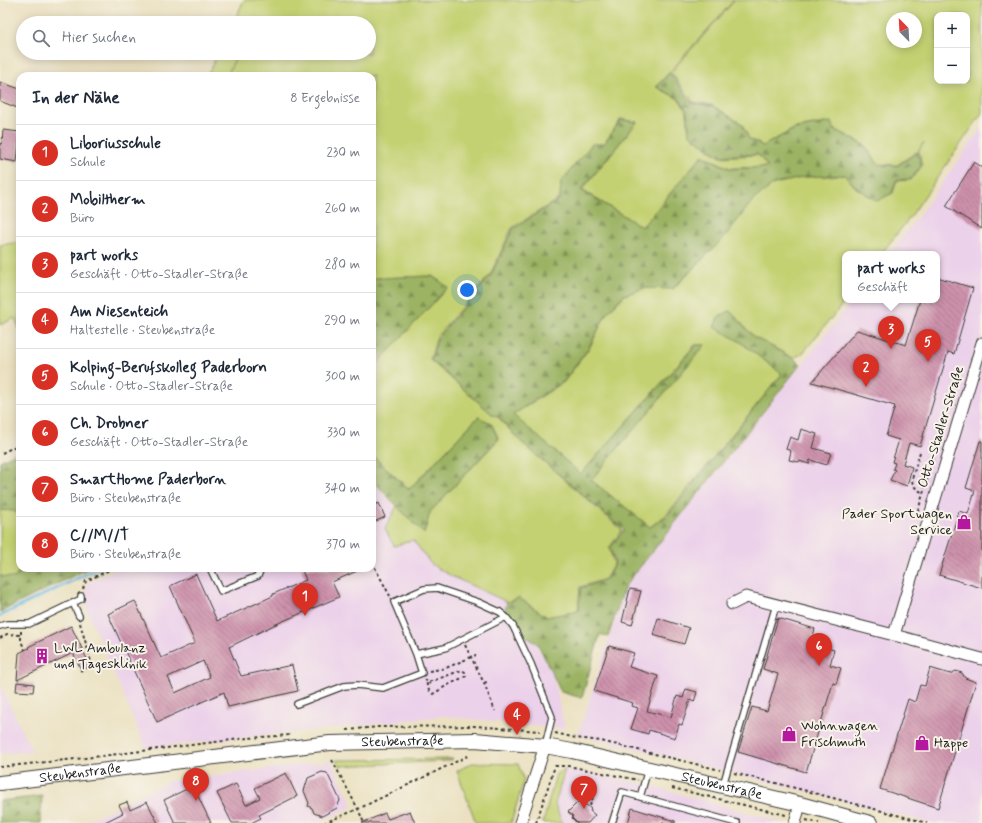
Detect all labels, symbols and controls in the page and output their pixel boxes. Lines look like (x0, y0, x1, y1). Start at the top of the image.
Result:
north arrow (886, 12, 922, 48)
map controls (934, 12, 970, 84)
button: + (934, 12, 970, 48)
search box (16, 16, 376, 60)
icon: search (30, 27, 52, 49)
text: Hier suchen (62, 28, 136, 48)
button: − (934, 48, 970, 84)
text: In der Nähe (32, 87, 120, 109)
text: 8 Ergebnisse (290, 90, 360, 107)
text: Liboriusschule (70, 134, 161, 154)
text: 1 (42, 144, 48, 161)
text: 230 m (326, 144, 360, 161)
text: Schule (70, 154, 106, 171)
text: Mobiltherm (70, 190, 145, 210)
text: 2 (42, 200, 48, 217)
text: 260 m (325, 200, 360, 217)
text: Büro (70, 210, 94, 227)
text: part works (70, 246, 138, 266)
popup (842, 251, 940, 303)
text: 3 (42, 256, 48, 273)
text: 280 m (325, 256, 360, 273)
text: part works (857, 259, 925, 279)
text: Geschäft · Otto-Stadler-Straße (70, 266, 248, 283)
text: Geschäft (857, 279, 908, 296)
your location (457, 280, 477, 300)
text: Am Niesenteich (70, 302, 168, 322)
text: 4 (41, 312, 49, 329)
text: 290 m (324, 312, 360, 329)
pin: 3 (878, 316, 904, 349)
text: Haltestelle · Steubenstraße (70, 322, 215, 339)
pin: 5 (915, 329, 941, 362)
pin: 2 (853, 354, 879, 387)
text: Kolping-Berufskolleg Paderborn (70, 358, 267, 378)
street label: Otto-Stadler-Straße (914, 364, 968, 490)
text: 5 (41, 368, 49, 385)
text: 300 m (325, 368, 360, 385)
text: Schule · Otto-Stadler-Straße (70, 378, 233, 395)
text: Ch. Drobner (70, 414, 148, 434)
text: 6 (42, 424, 48, 441)
text: 330 m (327, 424, 360, 441)
text: Geschäft · Otto-Stadler-Straße (70, 434, 248, 451)
text: SmartHome Paderborn (70, 470, 226, 490)
text: 7 (41, 480, 49, 497)
text: 340 m (325, 480, 360, 497)
text: Büro · Steubenstraße (70, 490, 181, 507)
place label: Pader Sportwagen Service (842, 505, 952, 539)
shop icon: Pader Sportwagen Service (955, 513, 973, 531)
text: C//M//T (70, 526, 129, 546)
text: 8 (41, 536, 49, 553)
text: 370 m (326, 536, 360, 553)
text: Büro · Steubenstraße (70, 546, 181, 563)
pin: 1 (292, 583, 318, 616)
pin: 6 (806, 633, 832, 666)
place label: LWL Ambulanz und Tagesklinik (54, 639, 147, 673)
building icon: LWL Ambulanz und Tagesklinik (33, 647, 51, 665)
pin: 4 (504, 702, 530, 735)
place label: Wohnwagen Frischmuth (801, 717, 878, 751)
shop icon: Wohnwagen Frischmuth (780, 725, 798, 743)
street label: Steubenstraße (361, 732, 444, 751)
shop icon: Happe (913, 734, 931, 752)
place label: Happe (934, 734, 968, 752)
street label: Steubenstraße (38, 759, 123, 787)
pin: 8 (183, 768, 209, 801)
street label: Steubenstraße (679, 768, 764, 804)
pin: 7 (571, 776, 597, 809)

